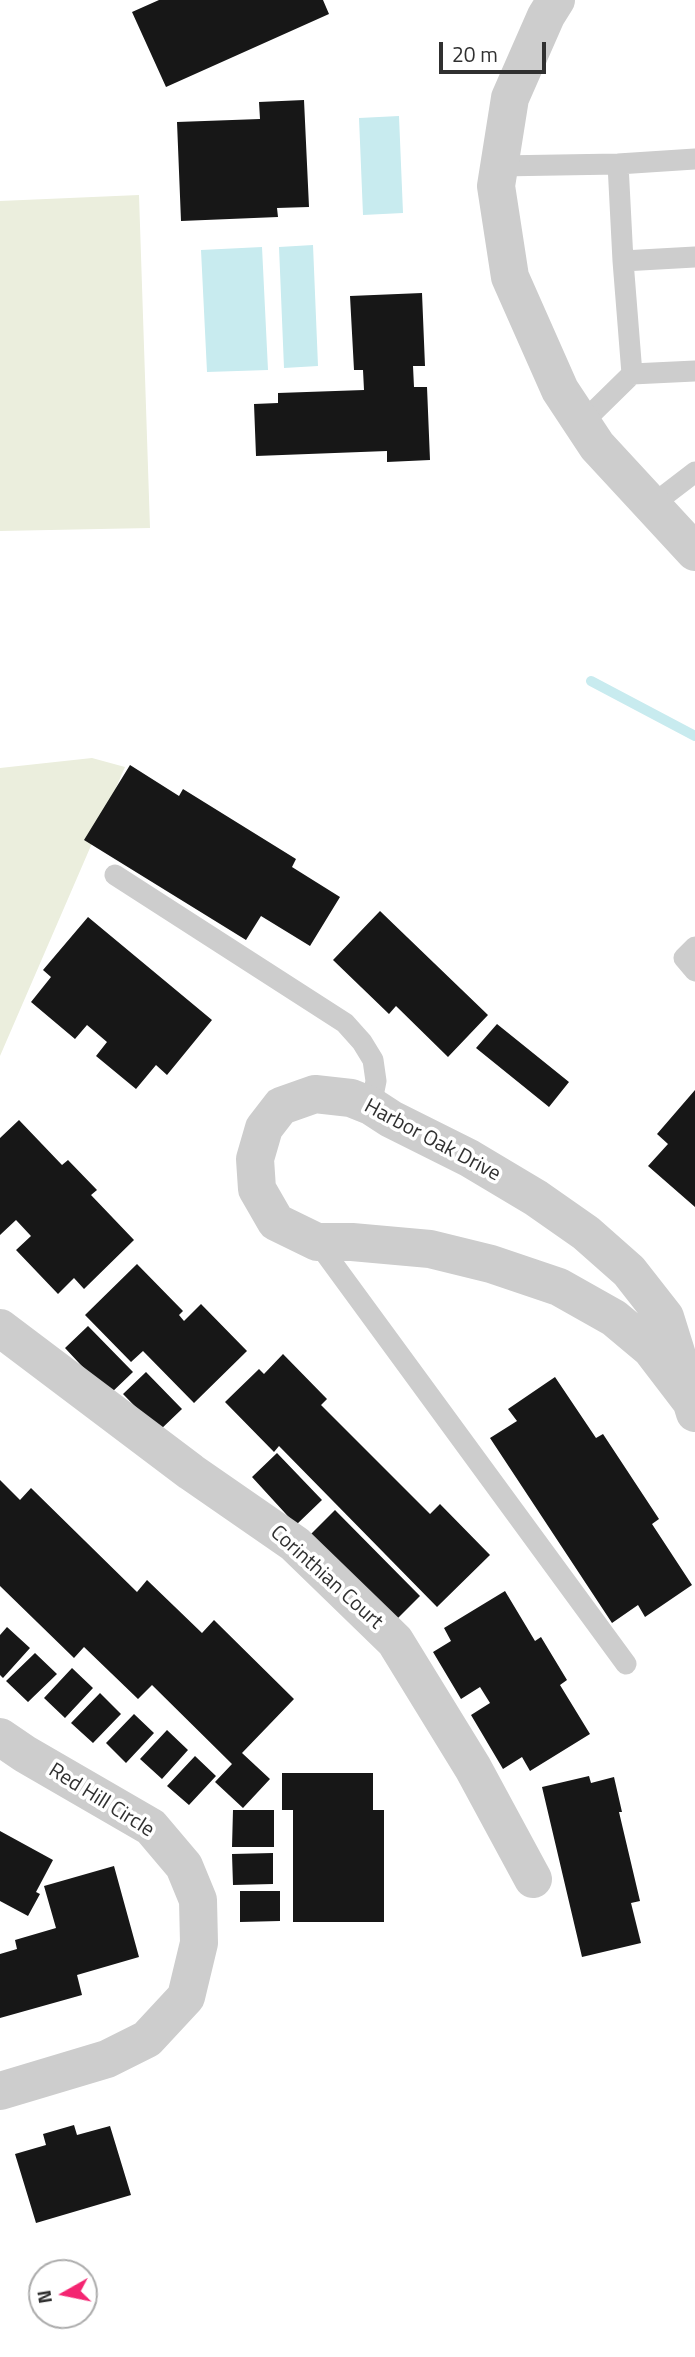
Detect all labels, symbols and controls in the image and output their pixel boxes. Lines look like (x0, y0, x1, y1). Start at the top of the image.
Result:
scale bar (443, 28, 550, 72)
text: 20 m (452, 38, 498, 70)
street label: Harbor Oak Drive (359, 1094, 505, 1188)
street label: Corinthian Court (264, 1521, 388, 1635)
street label: Red Hill Circle (43, 1759, 159, 1843)
north arrow (28, 2259, 98, 2329)
text: N (28, 2288, 59, 2306)

